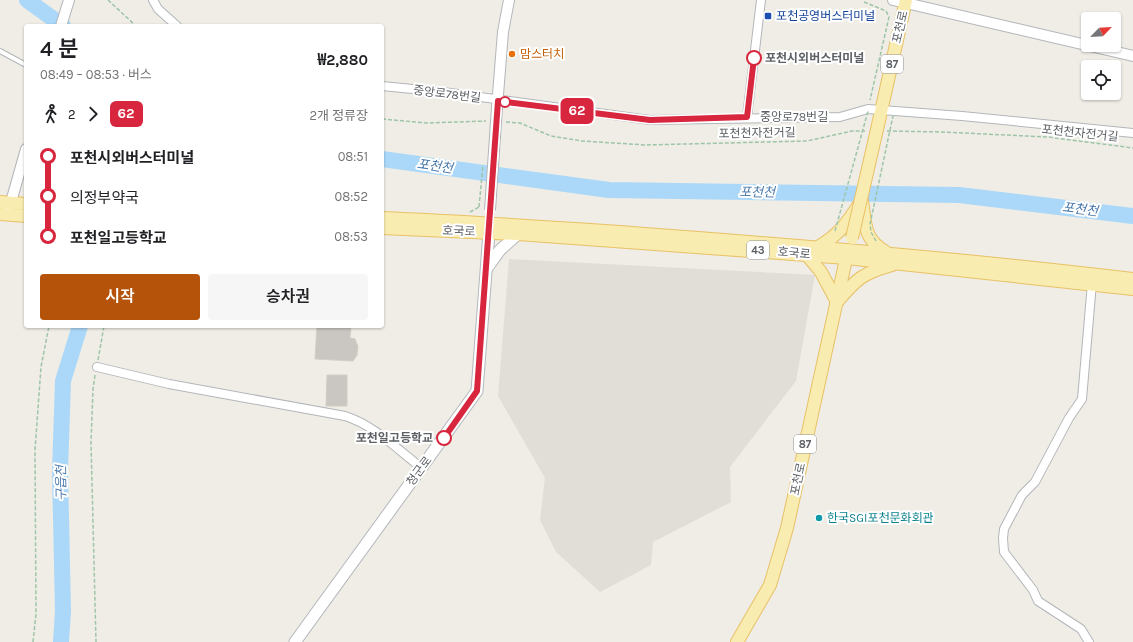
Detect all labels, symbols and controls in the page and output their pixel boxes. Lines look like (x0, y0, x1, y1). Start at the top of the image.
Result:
place label: 포천공영버스터미널 (776, 9, 875, 23)
street label: 포천로 (889, 9, 911, 45)
marker: 포천공영버스터미널 (763, 11, 773, 21)
north arrow (1081, 12, 1121, 52)
map controls (1081, 12, 1121, 100)
text: 4 분 (40, 36, 79, 62)
place label: 맘스터치 (520, 47, 564, 61)
marker: 맘스터치 (507, 49, 517, 59)
marker: 포천시외버스터미널 (746, 50, 762, 66)
text: ₩2,880 (317, 51, 368, 69)
place label: 포천시외버스터미널 (765, 51, 864, 65)
road number: 87 (881, 55, 903, 73)
button: locate (1081, 60, 1121, 100)
text: 08:49 – 08:53 · 버스 (40, 67, 152, 82)
street label: 중앙로78번길 (412, 83, 482, 105)
unlabelled marker (499, 96, 511, 108)
line badge: 62 (559, 98, 595, 124)
text: 62 (569, 102, 585, 119)
icon: walk (40, 103, 62, 125)
icon: forward (82, 103, 104, 125)
text: 62 (118, 105, 135, 122)
text: 2 (68, 107, 76, 122)
text: 2개 정류장 (310, 108, 368, 123)
street label: 중앙로78번길 (760, 110, 828, 124)
street label: 포천천자전거길 (1041, 122, 1119, 144)
street label: 포천천자전거길 (718, 125, 796, 141)
text: 포천시외버스터미널 (70, 149, 194, 167)
text: 08:51 (338, 149, 368, 164)
water label: 포천천 (416, 156, 455, 176)
water label: 포천천 (739, 184, 776, 200)
text: 의정부약국 (70, 189, 139, 207)
text: 08:52 (334, 189, 368, 204)
water label: 포천천 (1061, 199, 1100, 219)
street label: 호국로 (442, 223, 476, 239)
text: 포천일고등학교 (70, 229, 167, 247)
text: 08:53 (334, 229, 368, 244)
road number: 43 (747, 241, 769, 259)
street label: 호국로 (777, 245, 811, 261)
button: 시작 (40, 274, 200, 320)
button: 승차권 (208, 274, 368, 320)
marker: 포천일고등학교 (436, 430, 452, 446)
place label: 포천일고등학교 (356, 431, 433, 445)
road number: 87 (794, 435, 816, 453)
street label: 청군로 (403, 454, 435, 488)
street label: 포천로 (788, 461, 808, 497)
water label: 구읍천 (53, 464, 69, 501)
place label: 한국SGI포천문화회관 (827, 511, 934, 525)
marker: 한국SGI포천문화회관 (814, 513, 824, 523)

